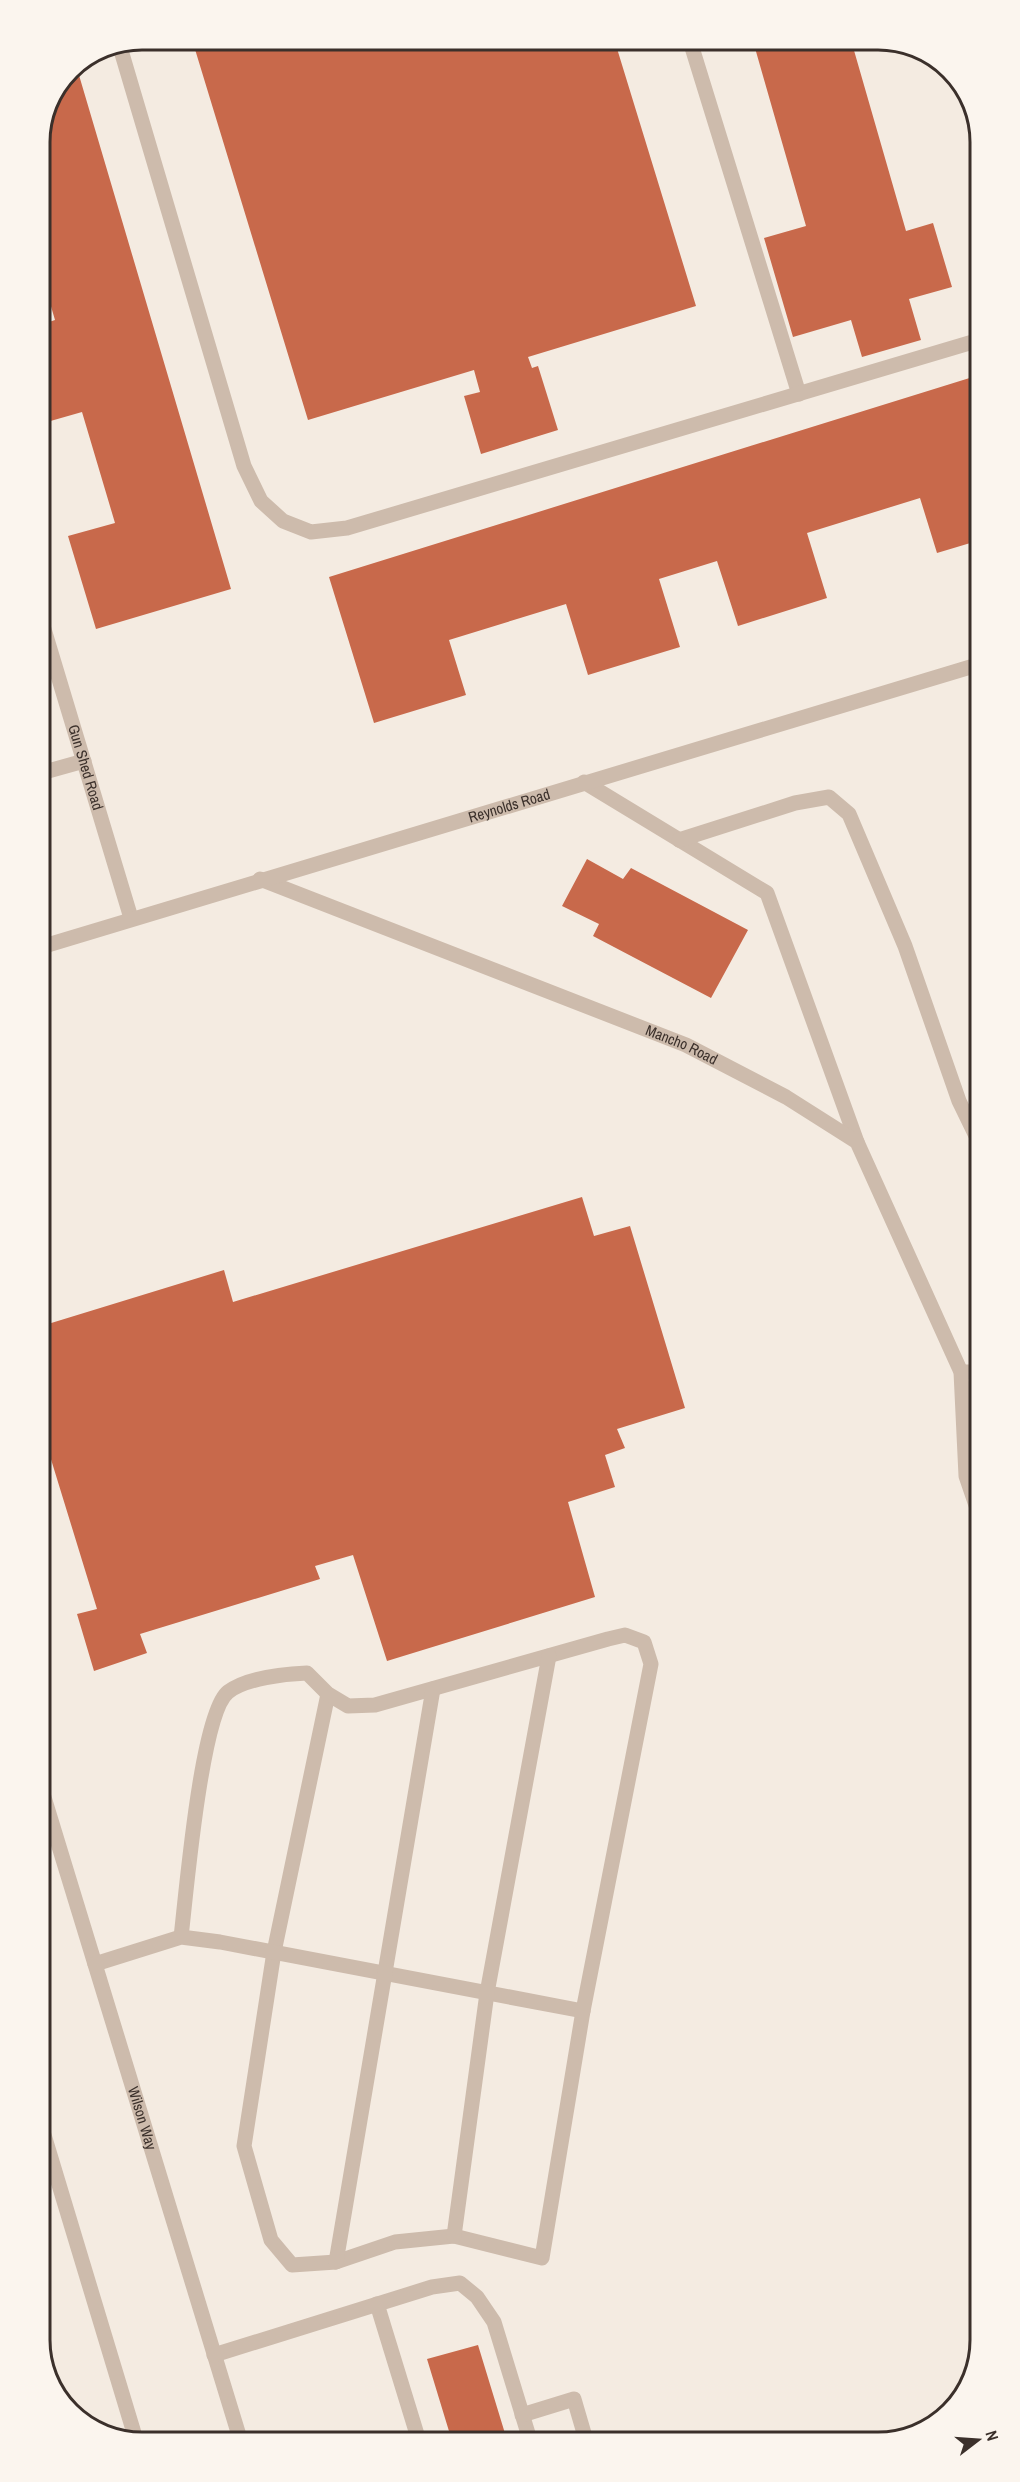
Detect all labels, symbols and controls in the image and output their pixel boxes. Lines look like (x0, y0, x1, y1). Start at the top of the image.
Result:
street label: Gun Shed Road (63, 722, 109, 812)
street label: Reynolds Road (466, 783, 552, 828)
street label: Mancho Road (643, 1019, 721, 1070)
street label: Wilson Way (123, 2084, 162, 2153)
north arrow (948, 2410, 1008, 2470)
text: N (980, 2428, 1004, 2443)

